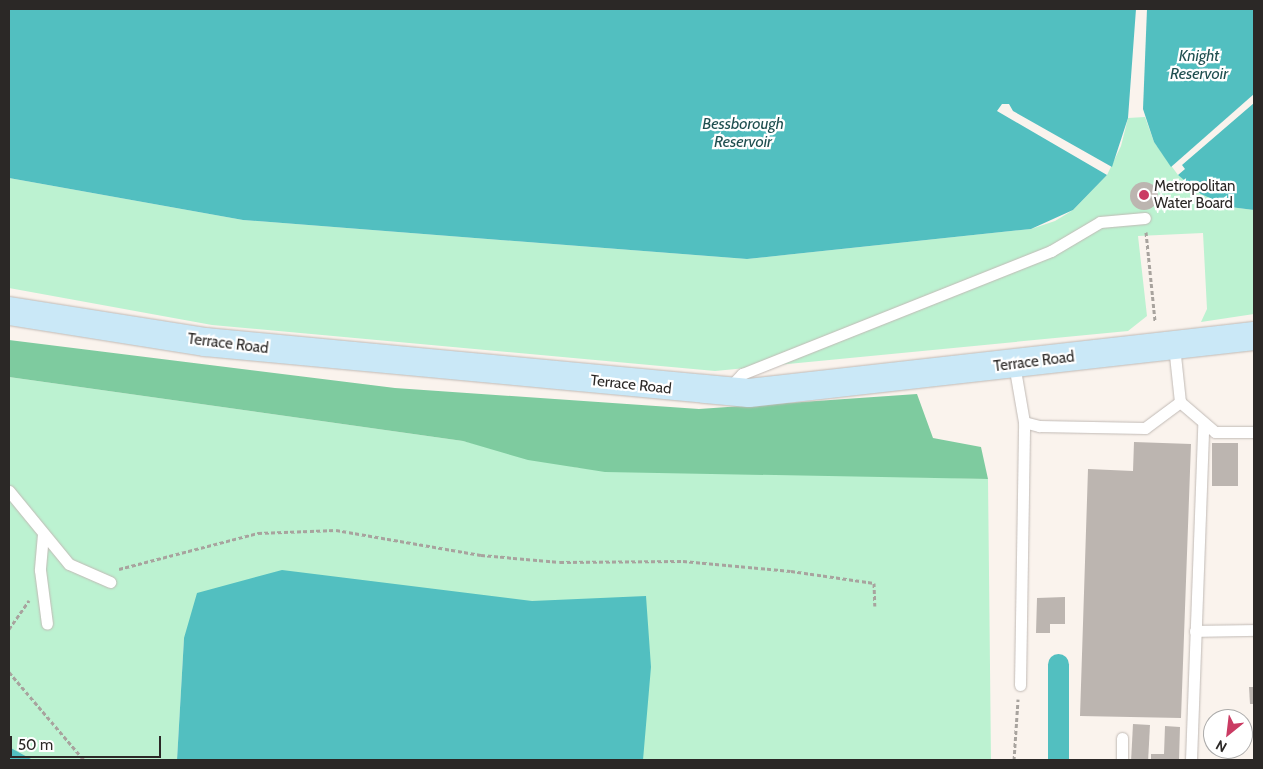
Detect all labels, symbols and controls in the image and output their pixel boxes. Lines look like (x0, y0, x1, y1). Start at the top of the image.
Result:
water label: Knight Reservoir (1170, 46, 1228, 84)
water label: Bessborough Reservoir (702, 114, 784, 152)
place label: Metropolitan Water Board (1154, 177, 1235, 212)
marker: Metropolitan Water Board (1138, 189, 1150, 201)
street label: Terrace Road (187, 330, 269, 358)
street label: Terrace Road (993, 348, 1075, 376)
street label: Terrace Road (590, 372, 672, 398)
north arrow (1203, 709, 1253, 759)
scale bar (12, 726, 164, 758)
text: 50 m (18, 736, 53, 754)
text: N (1213, 736, 1230, 757)

